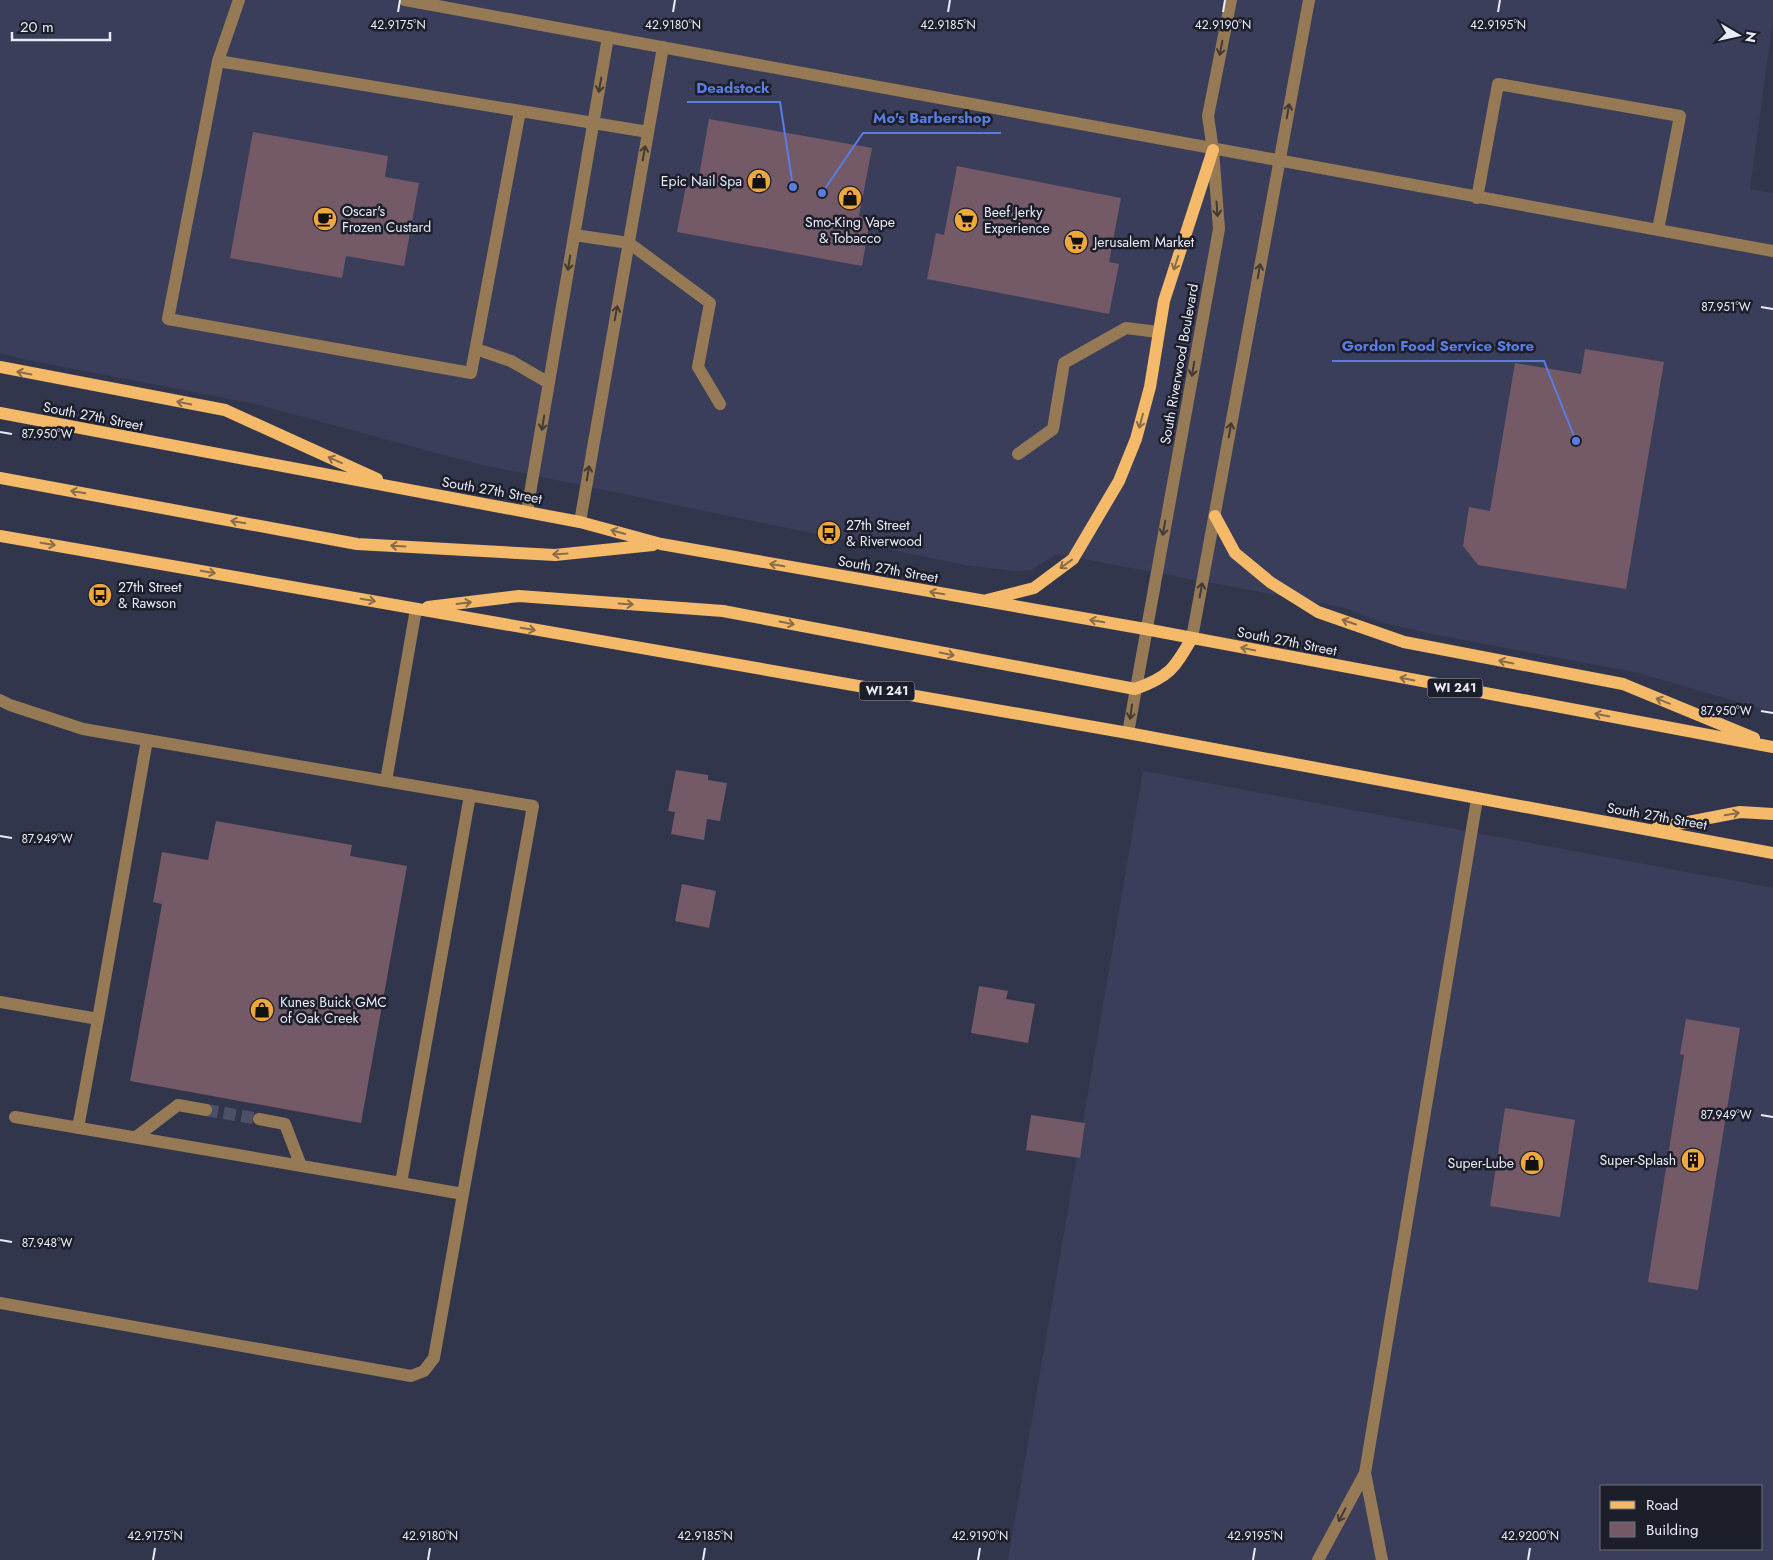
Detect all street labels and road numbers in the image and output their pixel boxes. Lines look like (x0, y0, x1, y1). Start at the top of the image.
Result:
street label: South Riverwood Boulevard (1155, 282, 1203, 446)
street label: South 27th Street (41, 397, 145, 436)
street label: South 27th Street (440, 471, 544, 509)
street label: South 27th Street (836, 550, 940, 588)
street label: South 27th Street (1235, 622, 1339, 661)
road number: WI 241 (1428, 678, 1482, 698)
road number: WI 241 (860, 681, 914, 700)
street label: South 27th Street (1605, 797, 1709, 835)

